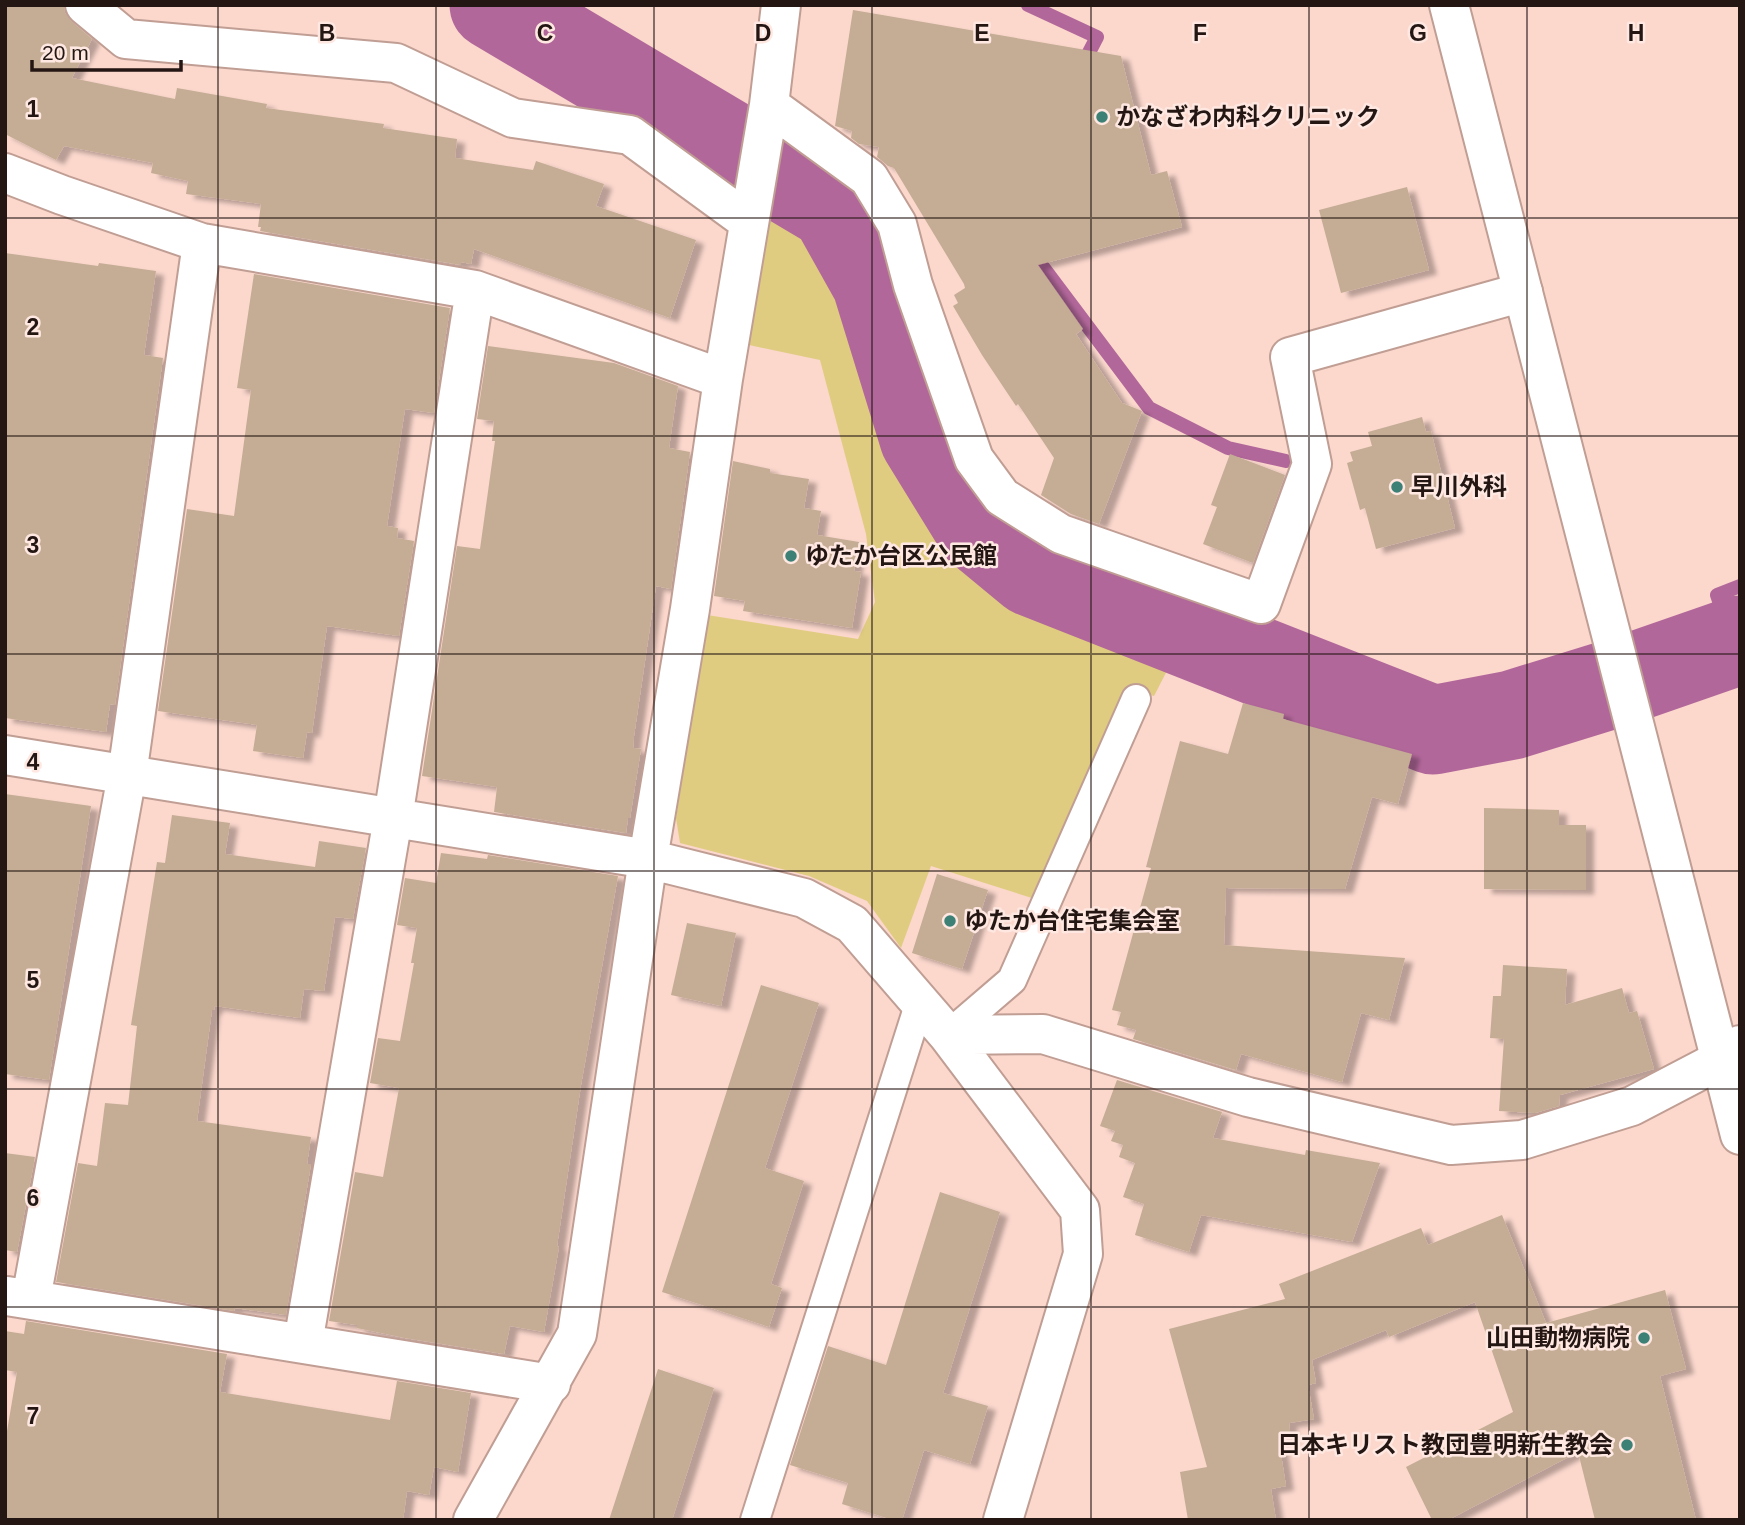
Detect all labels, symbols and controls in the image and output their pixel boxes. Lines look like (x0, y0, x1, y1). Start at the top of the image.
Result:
text: B (319, 20, 335, 46)
text: C (537, 20, 553, 46)
text: D (755, 20, 771, 46)
text: E (974, 20, 990, 46)
text: F (1193, 20, 1207, 46)
text: G (1409, 20, 1427, 46)
text: H (1628, 20, 1644, 46)
scale bar (32, 28, 180, 72)
text: 20 m (42, 41, 89, 64)
text: 1 (27, 96, 40, 122)
place label: かなざわ内科クリニック (1116, 103, 1380, 130)
marker: かなざわ内科クリニック (1094, 109, 1110, 125)
text: 2 (27, 314, 39, 340)
place label: 早川外科 (1411, 473, 1507, 500)
marker: 早川外科 (1389, 479, 1405, 495)
text: 3 (27, 532, 39, 558)
place label: ゆたか台区公民館 (805, 542, 997, 569)
marker: ゆたか台区公民館 (783, 548, 799, 564)
text: 4 (27, 749, 40, 775)
place label: ゆたか台住宅集会室 (964, 907, 1180, 934)
marker: ゆたか台住宅集会室 (942, 913, 958, 929)
text: 5 (27, 967, 40, 993)
text: 6 (27, 1185, 39, 1211)
place label: 山田動物病院 (1486, 1324, 1630, 1351)
marker: 山田動物病院 (1636, 1330, 1652, 1346)
text: 7 (27, 1403, 39, 1429)
place label: 日本キリスト教団豊明新生教会 (1277, 1431, 1613, 1458)
marker: 日本キリスト教団豊明新生教会 (1619, 1437, 1635, 1453)

